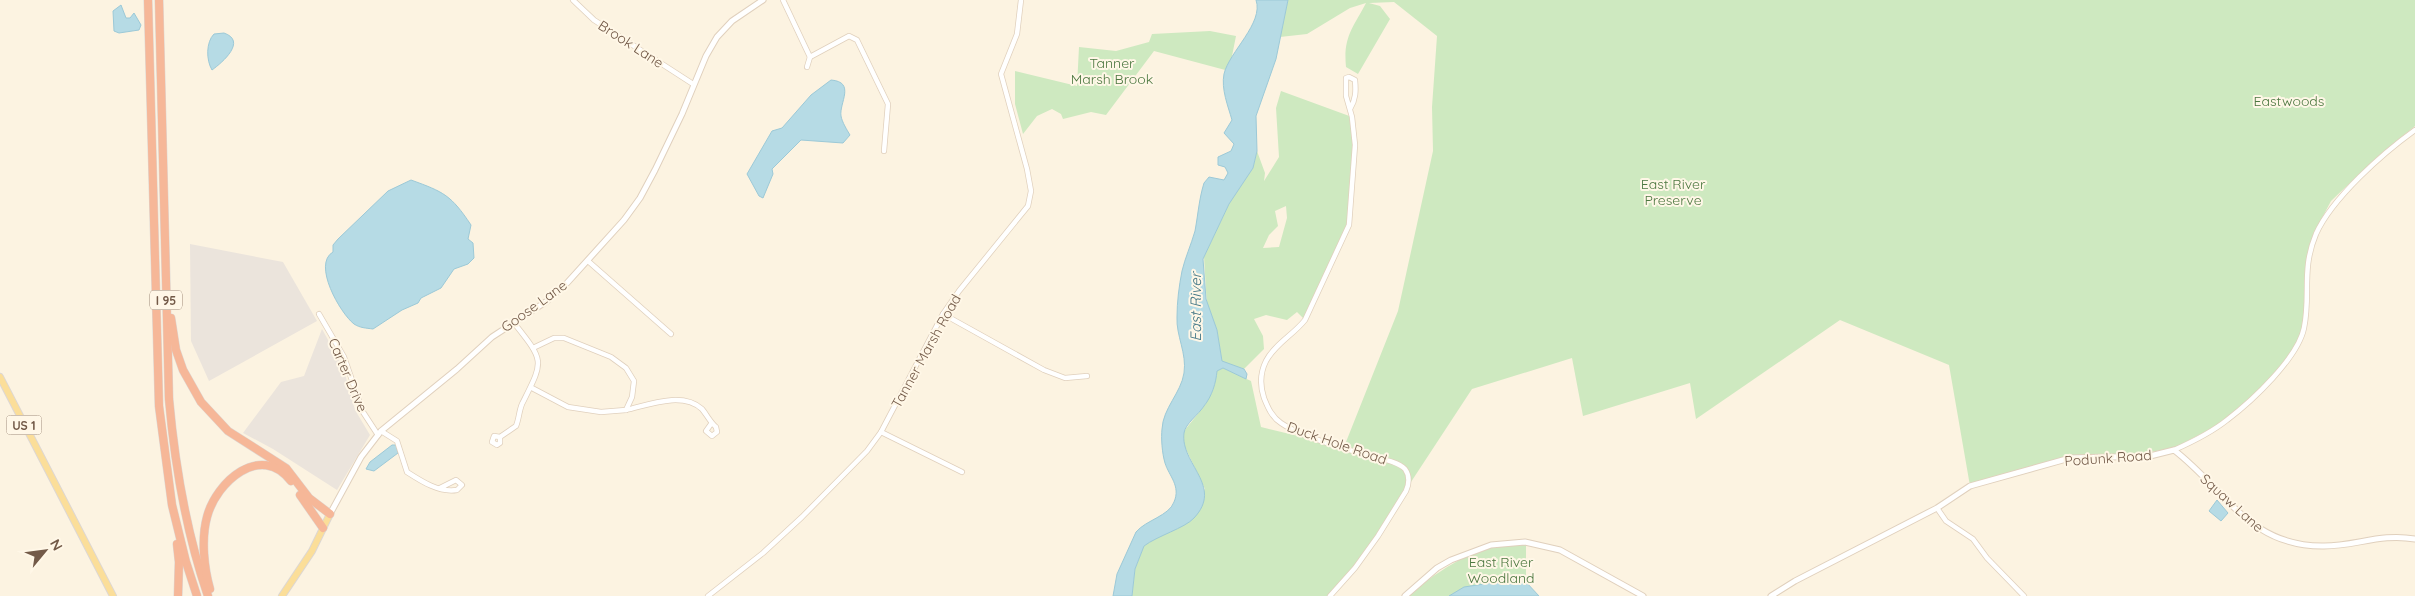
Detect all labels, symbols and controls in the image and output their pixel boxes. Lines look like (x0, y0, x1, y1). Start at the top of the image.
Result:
street label: Brook Lane (595, 16, 667, 72)
park label: Tanner Marsh Brook (1071, 54, 1153, 88)
park label: Eastwoods (2254, 92, 2324, 110)
park label: East River Preserve (1641, 175, 1706, 209)
water label: East River (1186, 270, 1205, 342)
street label: Goose Lane (498, 276, 570, 336)
road number: I 95 (150, 290, 182, 310)
street label: Tanner Marsh Road (887, 291, 965, 411)
street label: Carter Drive (324, 335, 372, 415)
road number: US 1 (6, 416, 42, 434)
street label: Duck Hole Road (1285, 417, 1389, 469)
street label: Podunk Road (2064, 446, 2152, 470)
street label: Squaw Lane (2197, 470, 2267, 536)
north arrow (20, 526, 70, 576)
text: N (46, 536, 67, 554)
park label: East River Woodland (1468, 553, 1535, 587)

